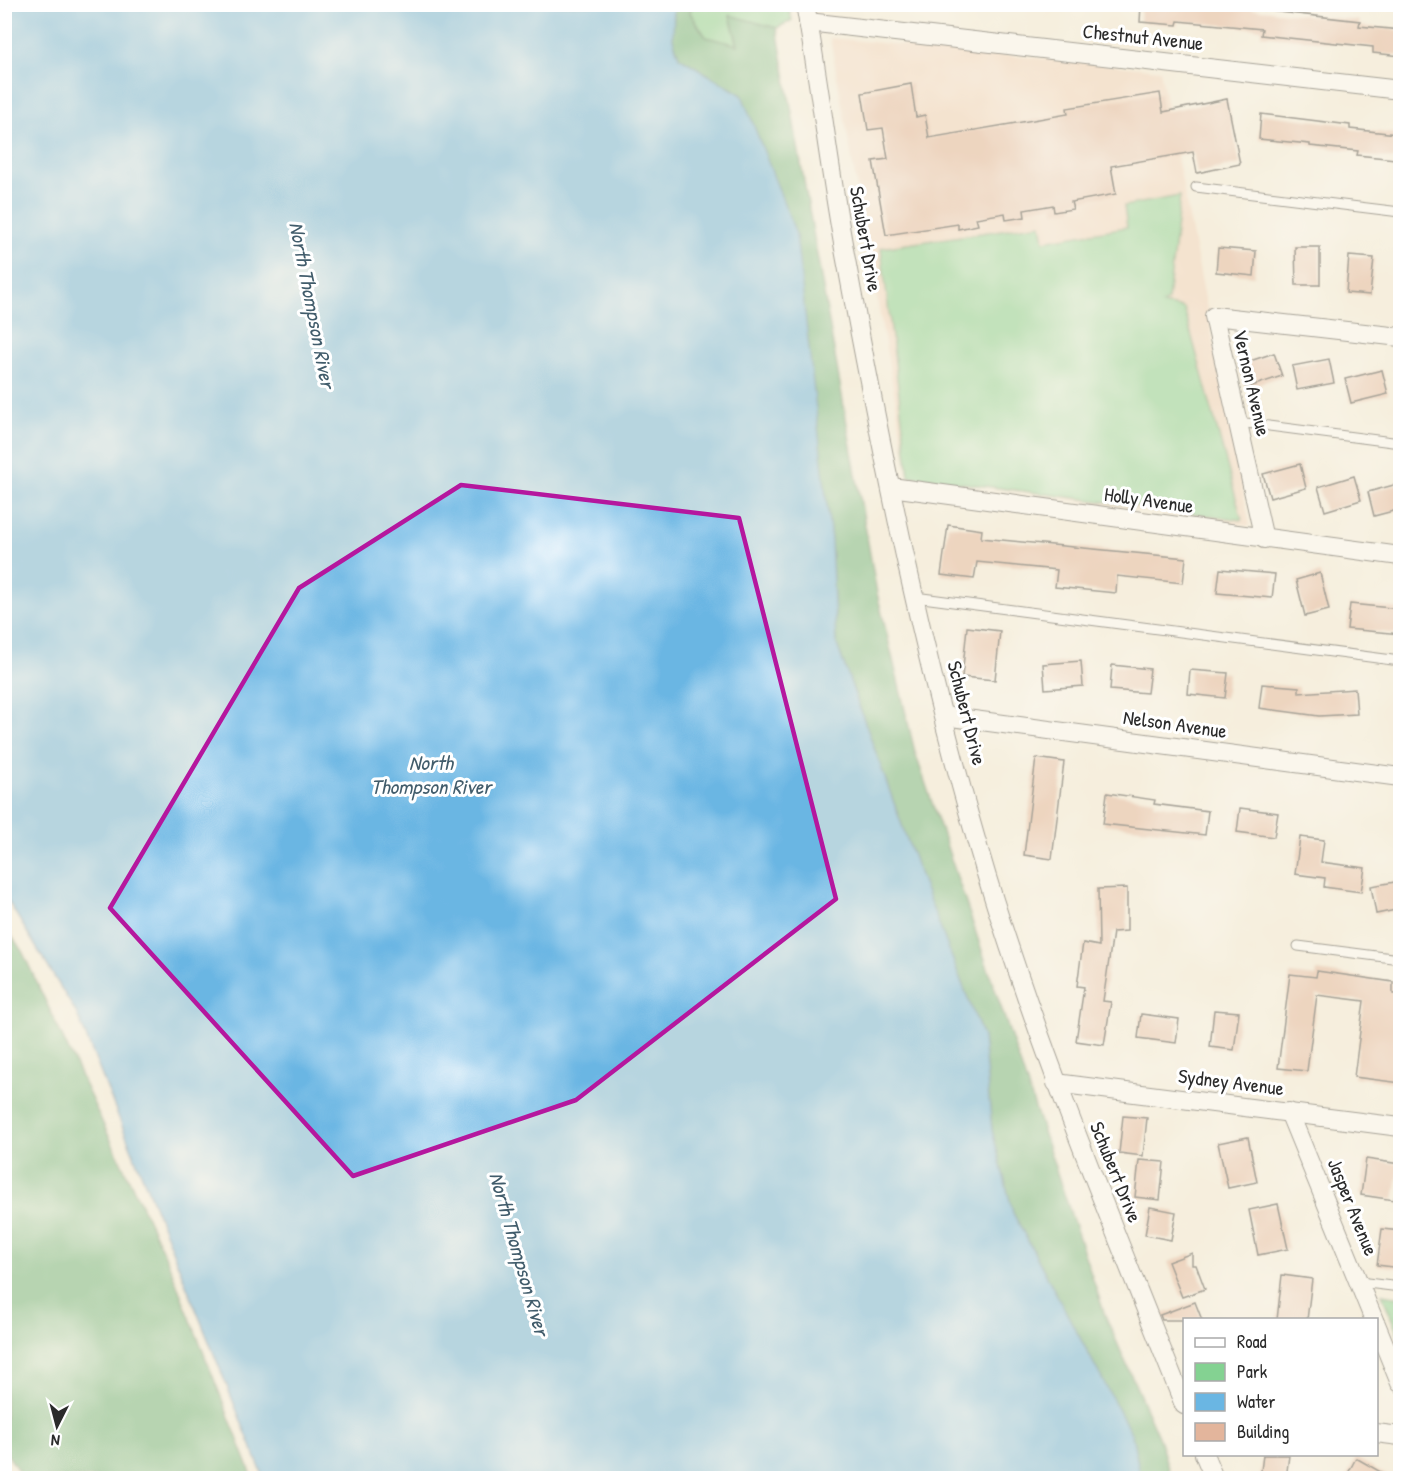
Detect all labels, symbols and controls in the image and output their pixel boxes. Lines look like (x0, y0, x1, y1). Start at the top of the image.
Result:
street label: Chestnut Avenue (1081, 17, 1205, 56)
street label: Schubert Drive (844, 184, 889, 294)
water label: North Thompson River (282, 219, 343, 393)
street label: Vernon Avenue (1227, 327, 1278, 439)
street label: Holly Avenue (1103, 480, 1195, 519)
street label: Schubert Drive (942, 658, 993, 768)
street label: Nelson Avenue (1122, 703, 1228, 744)
water label: North Thompson River (371, 748, 494, 801)
street label: Sydney Avenue (1177, 1062, 1285, 1101)
street label: Schubert Drive (1084, 1117, 1149, 1226)
street label: Jasper Avenue (1322, 1154, 1385, 1259)
water label: North Thompson River (482, 1169, 558, 1342)
legend (1183, 1318, 1378, 1456)
text: Road (1237, 1329, 1267, 1354)
text: Park (1237, 1359, 1268, 1384)
text: Water (1237, 1389, 1275, 1414)
north arrow (27, 1396, 87, 1456)
text: Building (1237, 1419, 1289, 1444)
text: N (50, 1429, 61, 1452)

